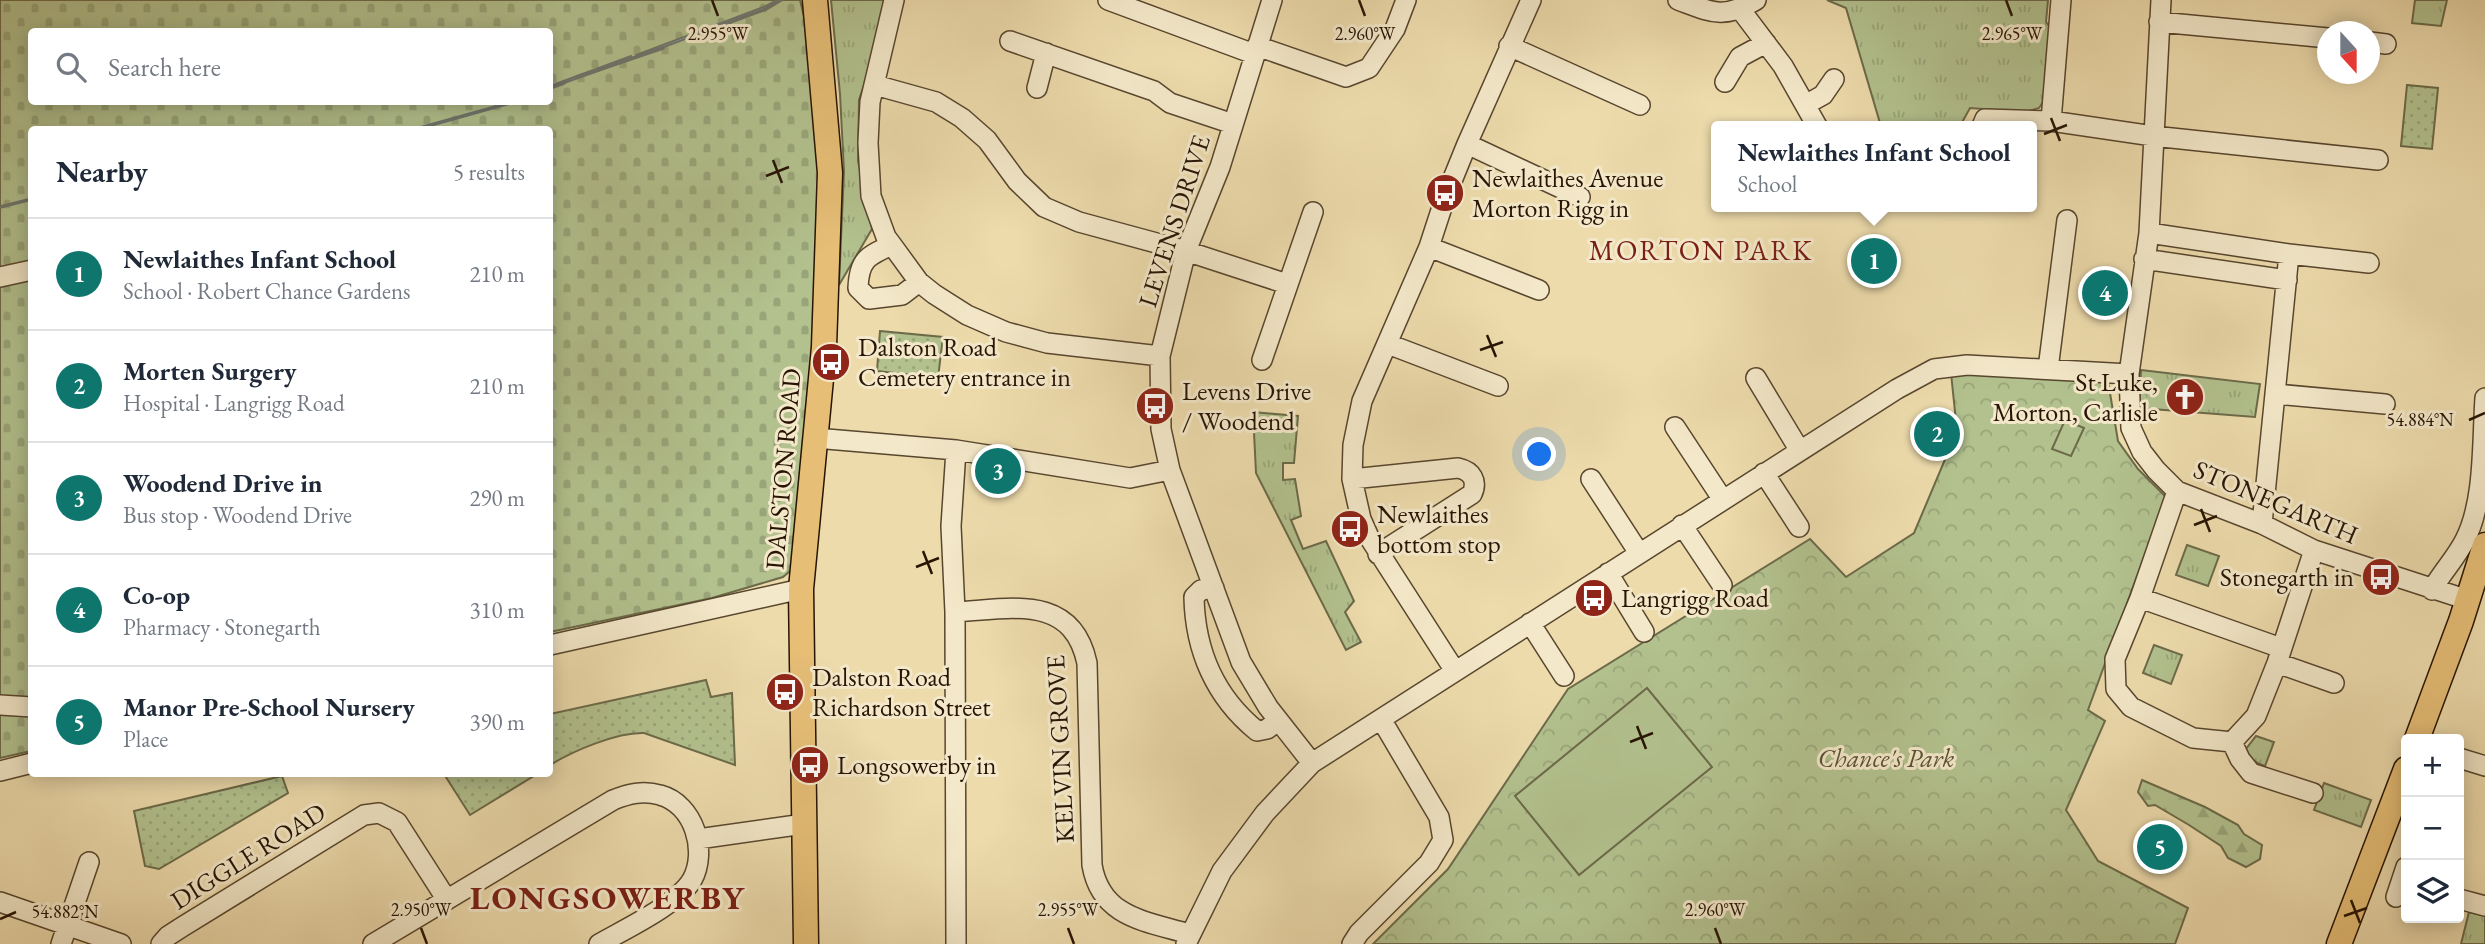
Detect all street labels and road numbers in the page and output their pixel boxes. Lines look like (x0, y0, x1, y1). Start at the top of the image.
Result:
street label: LEVENS DRIVE (1130, 130, 1218, 311)
street label: DALSTON ROAD (757, 367, 809, 571)
street label: STONEGARTH (2189, 452, 2363, 552)
street label: KELVIN GROVE (1038, 654, 1082, 844)
street label: DIGGLE ROAD (164, 795, 332, 917)

